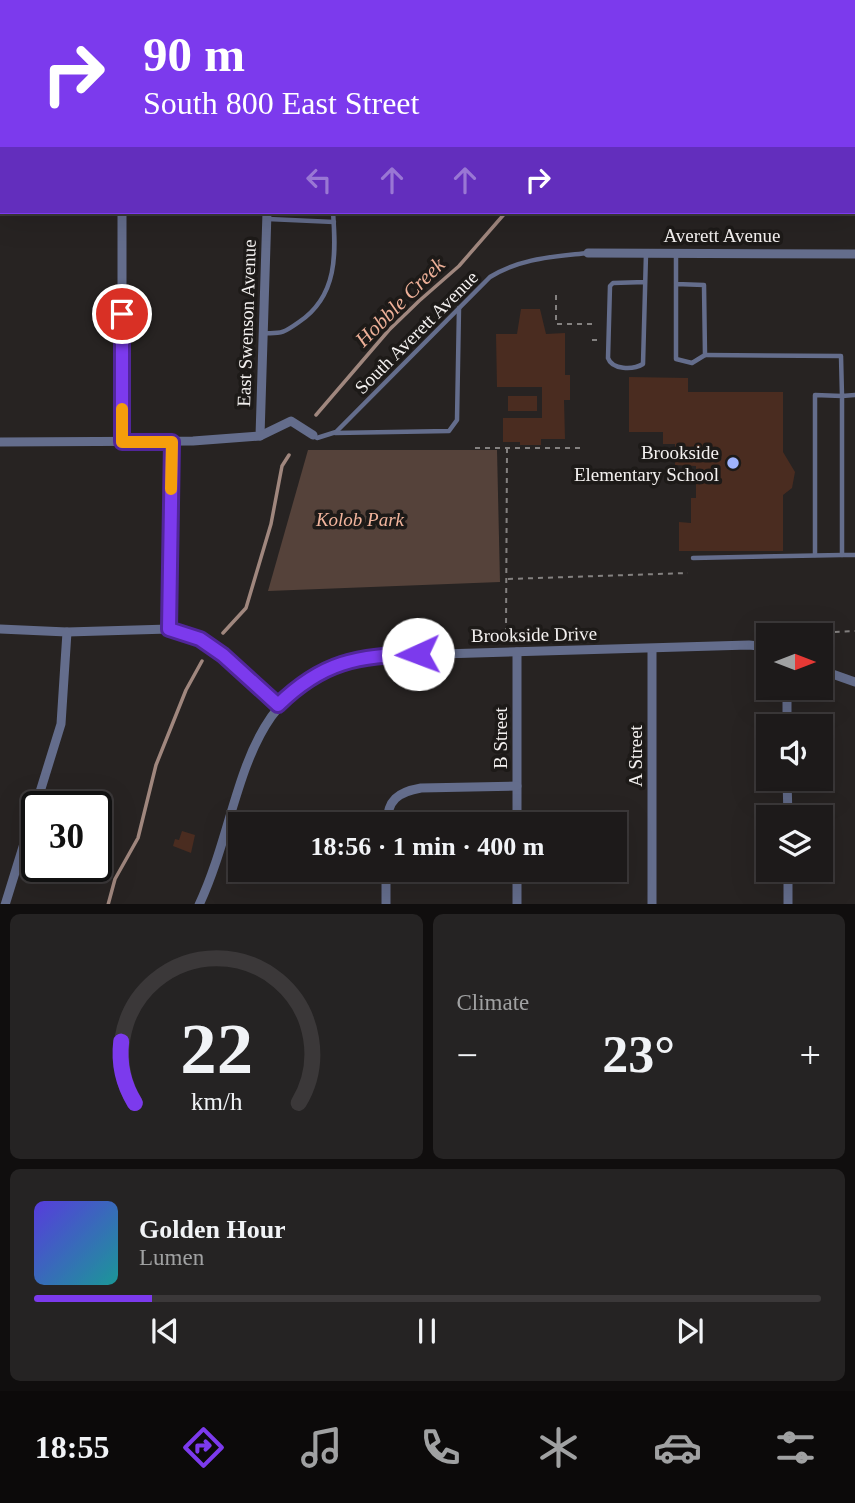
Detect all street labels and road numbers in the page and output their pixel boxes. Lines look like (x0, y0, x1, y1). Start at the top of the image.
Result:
street label: Averett Avenue (664, 225, 780, 246)
street label: East Swenson Avenue (233, 239, 260, 407)
street label: South Averett Avenue (351, 267, 482, 398)
street label: Brookside Drive (471, 623, 597, 646)
street label: B Street (490, 706, 511, 769)
street label: A Street (625, 724, 646, 787)

